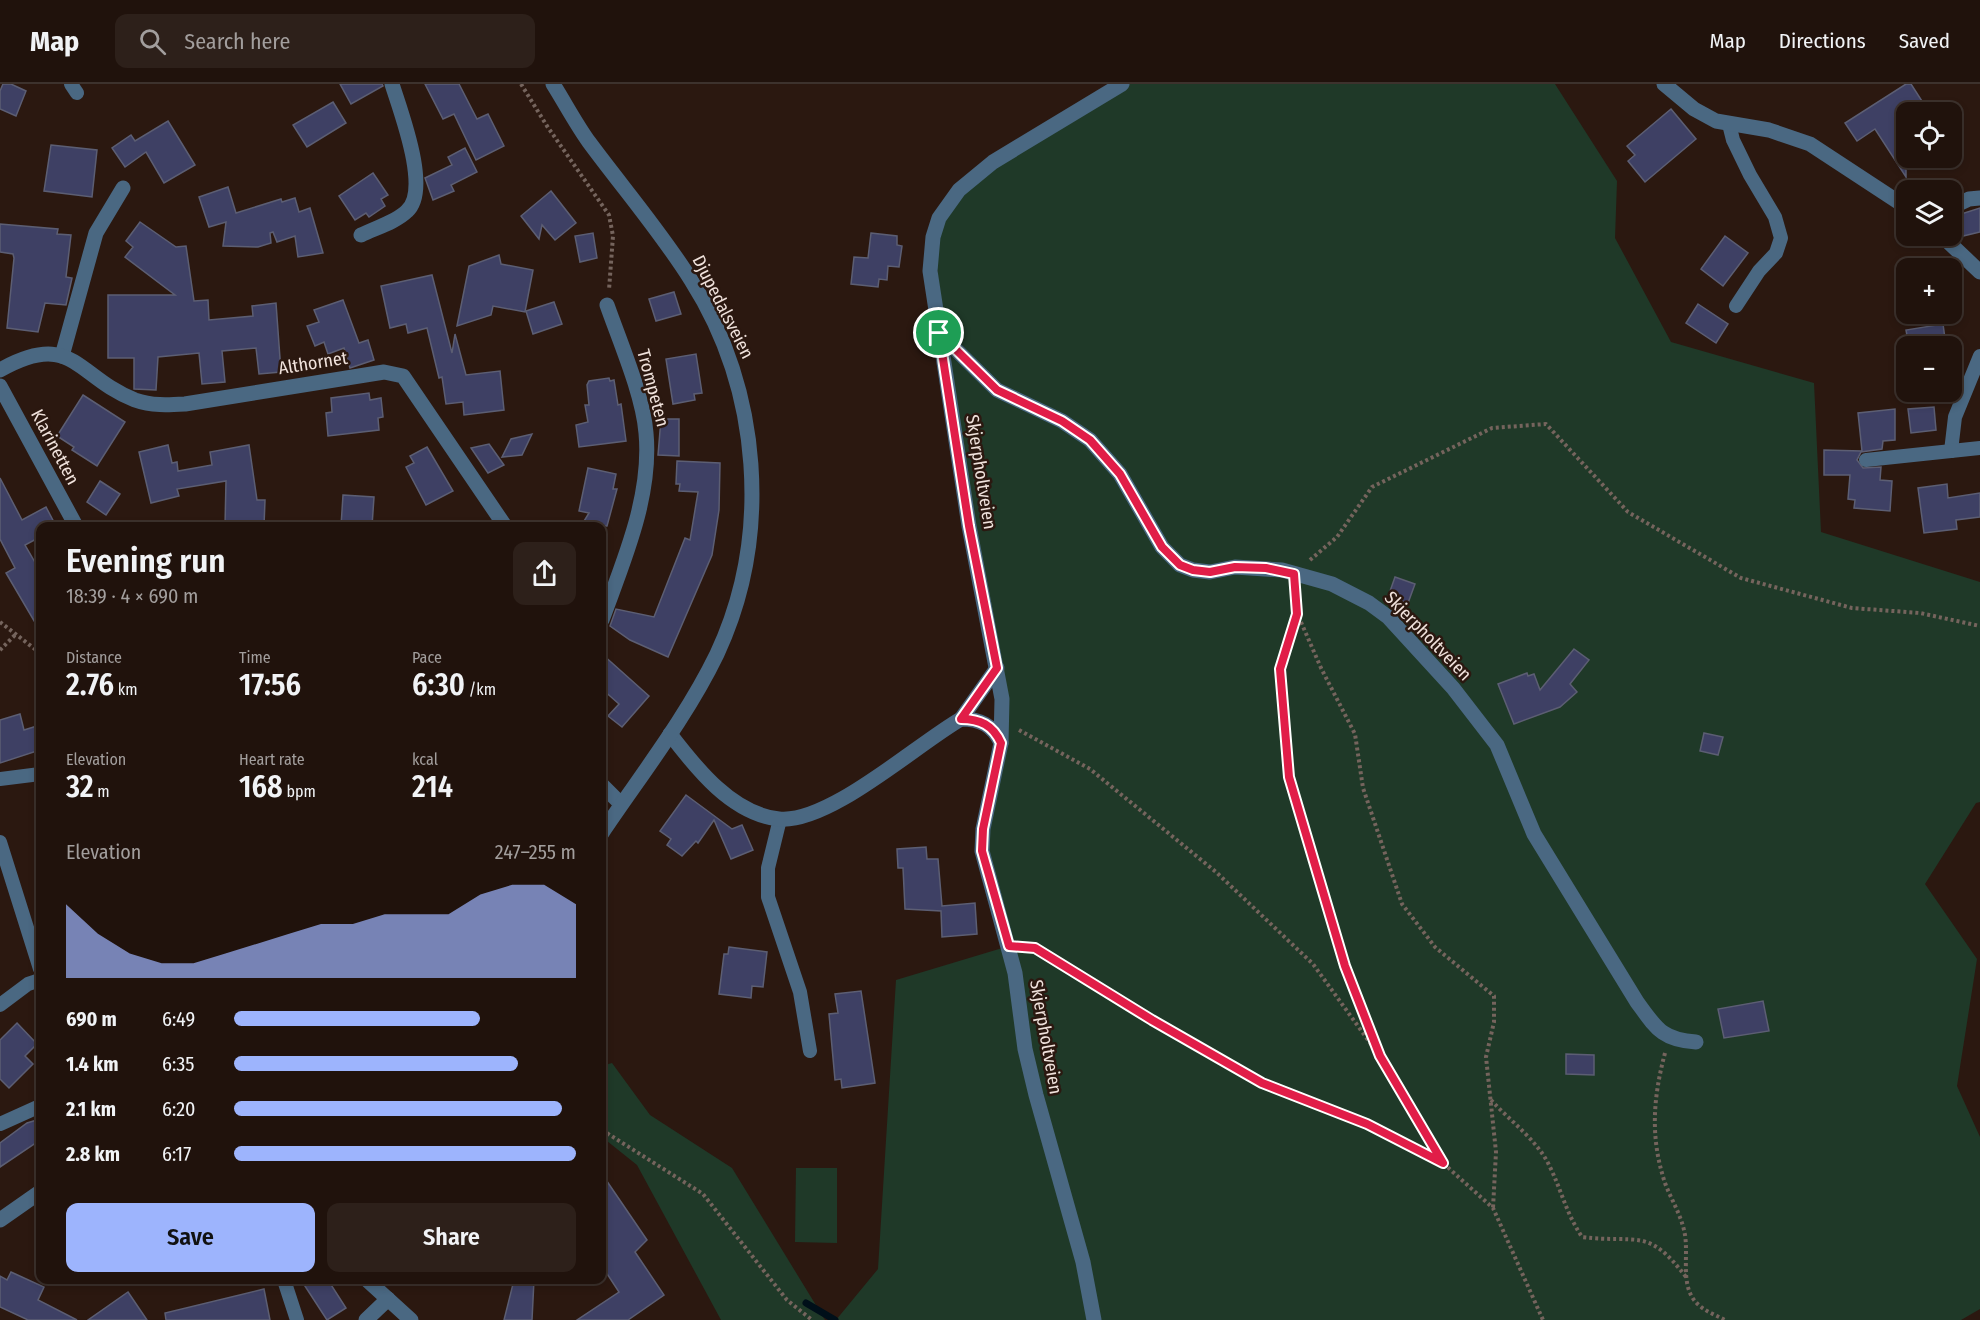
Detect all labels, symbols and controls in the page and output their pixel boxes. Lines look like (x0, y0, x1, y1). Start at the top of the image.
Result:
search box (115, 14, 535, 68)
text: Map (30, 25, 79, 58)
icon: search (136, 25, 169, 58)
text: Search here (184, 28, 290, 55)
text: Map (1709, 28, 1746, 54)
text: Directions (1779, 28, 1866, 54)
text: Saved (1899, 28, 1950, 54)
map controls (1896, 102, 1962, 402)
button: locate (1896, 102, 1962, 168)
button: layers (1896, 180, 1962, 246)
street label: Djupedalsveien (688, 252, 758, 362)
button: + (1896, 258, 1962, 324)
pin (913, 307, 964, 358)
icon: arrive (922, 316, 955, 349)
button: − (1896, 336, 1962, 402)
street label: Althornet (277, 347, 349, 379)
street label: Trompeten (632, 347, 674, 429)
street label: Klarinetten (26, 406, 84, 488)
street label: Skjerpholtveien (961, 413, 1001, 531)
text: Evening run (66, 541, 226, 581)
button: share (513, 542, 576, 605)
text: 18:39 · 4 × 690 m (66, 584, 198, 608)
street label: Skjerpholtveien (1380, 587, 1476, 685)
text: Distance (66, 648, 122, 667)
text: Time (239, 648, 271, 667)
text: Pace (412, 648, 442, 667)
text: 2.76 (66, 667, 114, 703)
text: 17:56 (239, 667, 301, 703)
text: 6:30 (412, 667, 465, 703)
text: km (114, 680, 138, 699)
text: /km (465, 680, 496, 699)
text: Elevation (66, 750, 126, 769)
text: Heart rate (239, 750, 305, 769)
text: kcal (412, 750, 438, 769)
text: 32 (66, 769, 94, 805)
text: 168 (239, 769, 283, 805)
text: 214 (412, 769, 453, 805)
text: m (94, 782, 110, 801)
text: bpm (283, 782, 316, 801)
text: Elevation (66, 840, 141, 864)
text: 247–255 m (495, 840, 576, 864)
street label: Skjerpholtveien (1025, 978, 1067, 1096)
text: 690 m (66, 1007, 117, 1031)
text: 6:49 (162, 1007, 195, 1031)
text: 1.4 km (66, 1052, 118, 1076)
text: 6:35 (162, 1052, 195, 1076)
text: 2.1 km (66, 1097, 116, 1121)
text: 6:20 (162, 1097, 195, 1121)
text: 2.8 km (66, 1142, 120, 1166)
text: 6:17 (162, 1142, 191, 1166)
button: Save (66, 1203, 315, 1272)
button: Share (327, 1203, 576, 1272)

